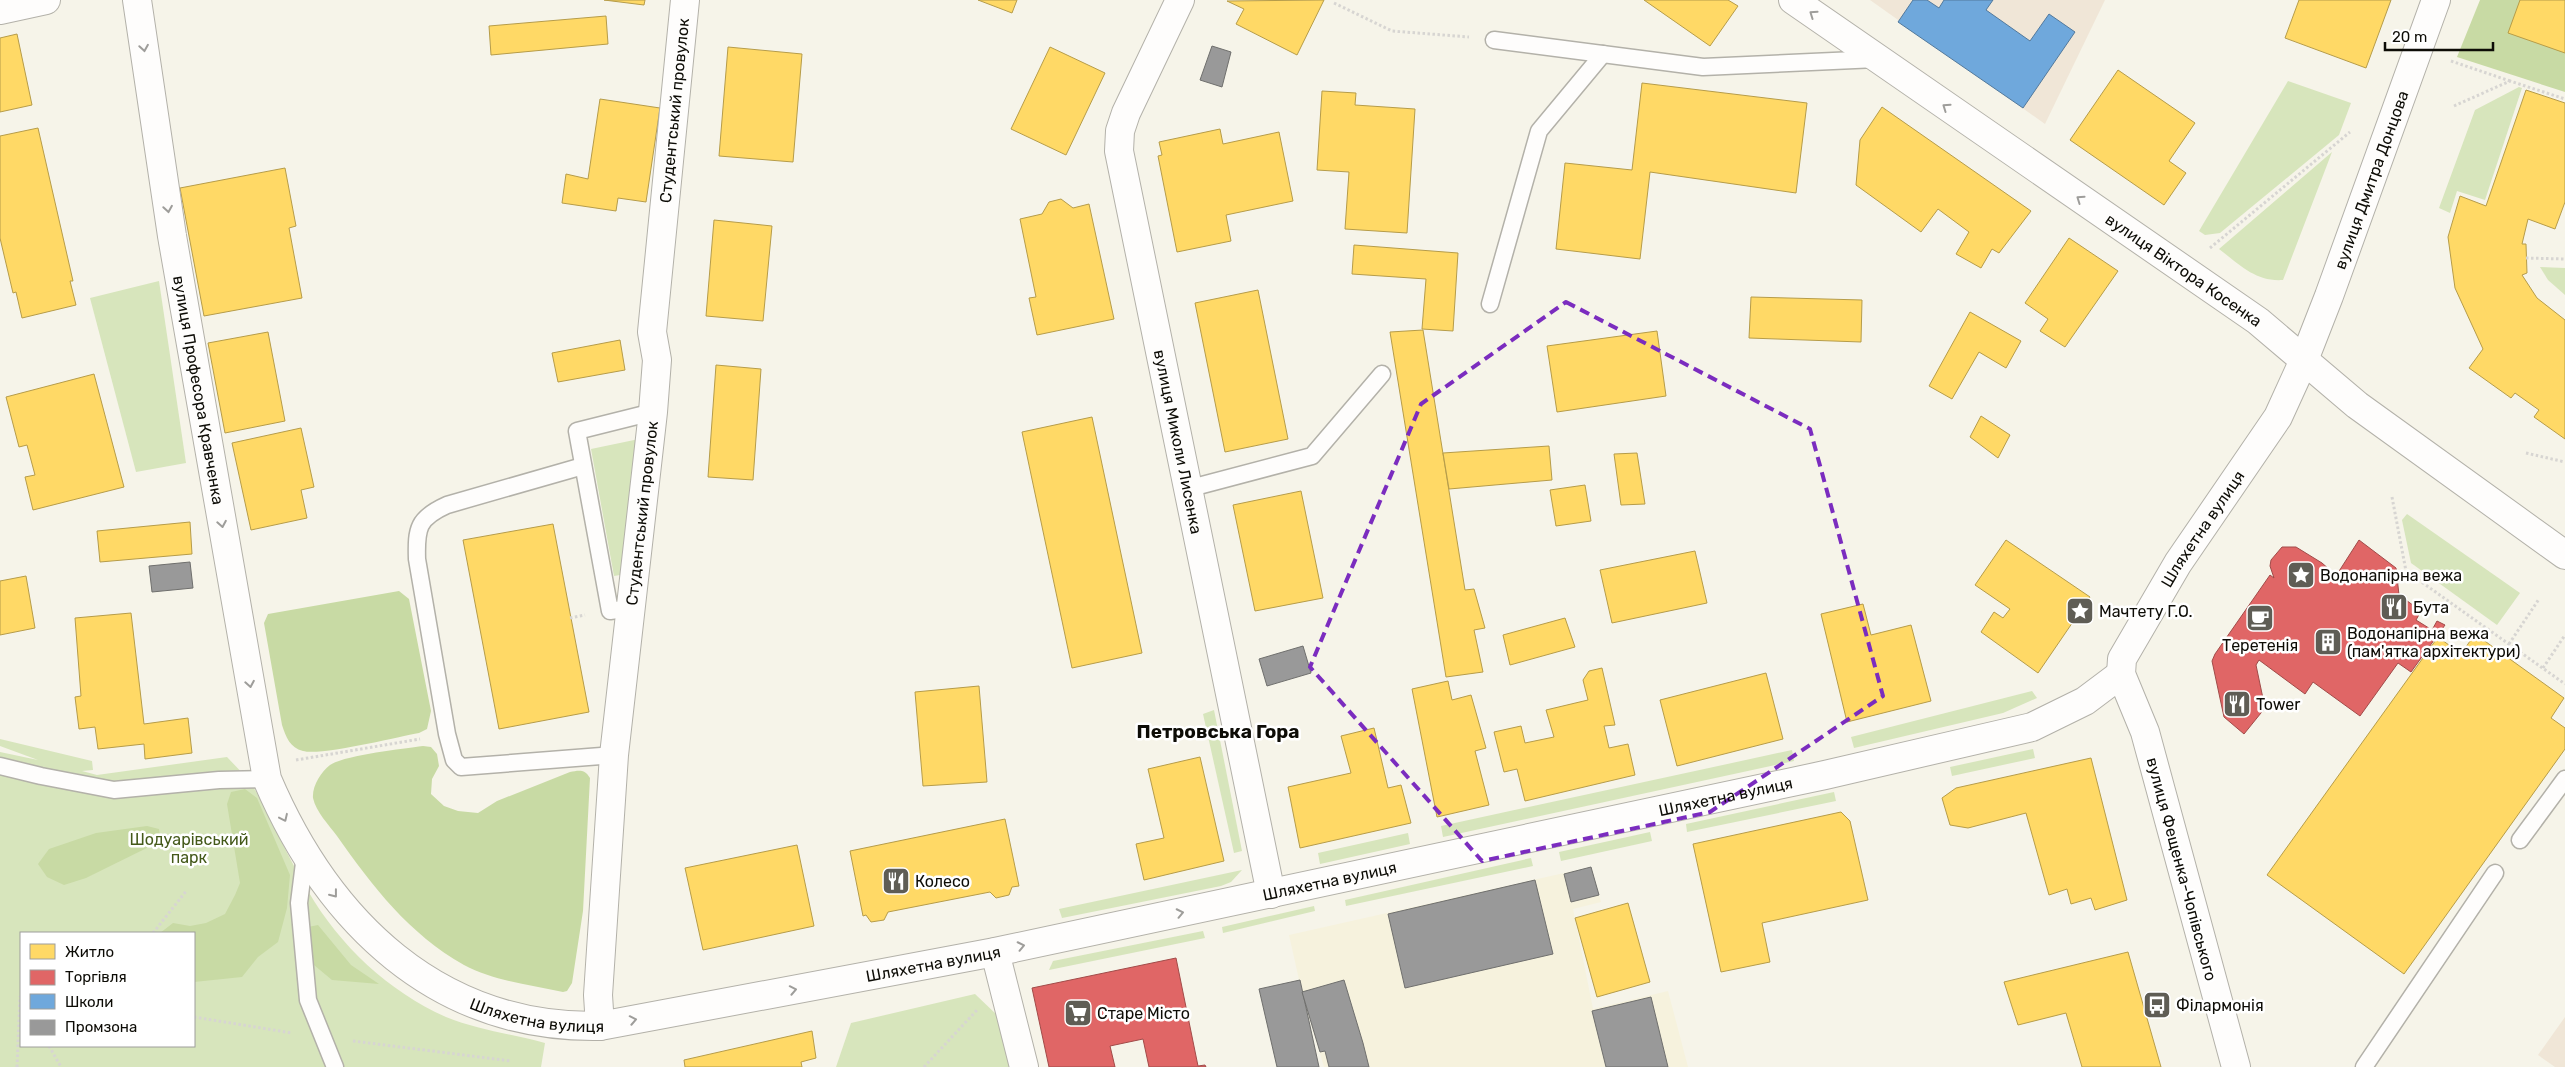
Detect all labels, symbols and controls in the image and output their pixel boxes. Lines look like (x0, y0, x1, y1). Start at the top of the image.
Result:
one-way arrow (1809, 11, 1819, 20)
street label: Студентський провулок (656, 17, 693, 204)
scale bar (2385, 20, 2492, 52)
text: 20 m (2392, 28, 2427, 46)
one-way arrow (138, 45, 149, 53)
street label: вулиця Дмитра Донцова (2331, 88, 2412, 272)
one-way arrow (1943, 104, 1952, 113)
one-way arrow (2076, 196, 2086, 205)
one-way arrow (162, 205, 173, 213)
street label: вулиця Віктора Косенка (2102, 210, 2265, 331)
street label: вулиця Професора Кравченка (169, 274, 228, 506)
street label: вулиця Миколи Лисенка (1150, 348, 1206, 536)
street label: Студентський провулок (622, 420, 662, 606)
street label: Шляхетна вулиця (2157, 467, 2249, 591)
one-way arrow (217, 520, 227, 529)
place icon: Водонапірна вежа (2286, 560, 2316, 590)
place label: Водонапірна вежа (2320, 566, 2462, 585)
restaurant icon: Бута (2379, 592, 2409, 622)
place icon: Мачтету Г.О. (2065, 596, 2095, 626)
place label: Бута (2413, 598, 2449, 617)
place label: Мачтету Г.О. (2099, 602, 2193, 621)
cafe icon: Теретенія (2245, 603, 2275, 633)
place label: Водонапірна вежа (пам'ятка архітектури) (2347, 624, 2520, 661)
building icon: Водонапірна вежа (пам'ятка архітектури) (2313, 627, 2343, 657)
place label: Теретенія (2222, 636, 2298, 655)
one-way arrow (245, 680, 255, 689)
restaurant icon: Tower (2222, 689, 2252, 719)
place label: Tower (2256, 695, 2300, 714)
district label: Петровська Гора (1136, 720, 1300, 743)
street label: вулиця Фещенка-Чопівського (2143, 755, 2221, 983)
street label: Шляхетна вулиця (1657, 773, 1794, 820)
one-way arrow (278, 813, 288, 822)
park label: Шодуарівський парк (129, 830, 249, 867)
street label: Шляхетна вулиця (1261, 858, 1398, 905)
restaurant icon: Колесо (881, 866, 911, 896)
place label: Колесо (915, 872, 970, 891)
one-way arrow (328, 888, 336, 897)
one-way arrow (1176, 908, 1184, 919)
legend (20, 932, 195, 1047)
street label: Шляхетна вулиця (864, 942, 1002, 986)
one-way arrow (1017, 942, 1025, 952)
text: Житло (65, 943, 114, 961)
text: Торгівля (65, 968, 127, 986)
one-way arrow (788, 986, 797, 996)
bus stop icon: Філармонія (2142, 990, 2172, 1020)
text: Школи (65, 993, 113, 1011)
street label: Шляхетна вулиця (467, 994, 604, 1036)
place label: Філармонія (2176, 996, 2264, 1015)
supermarket icon: Старе Місто (1063, 998, 1093, 1028)
place label: Старе Місто (1097, 1004, 1190, 1023)
one-way arrow (629, 1016, 637, 1026)
text: Промзона (65, 1018, 137, 1036)

